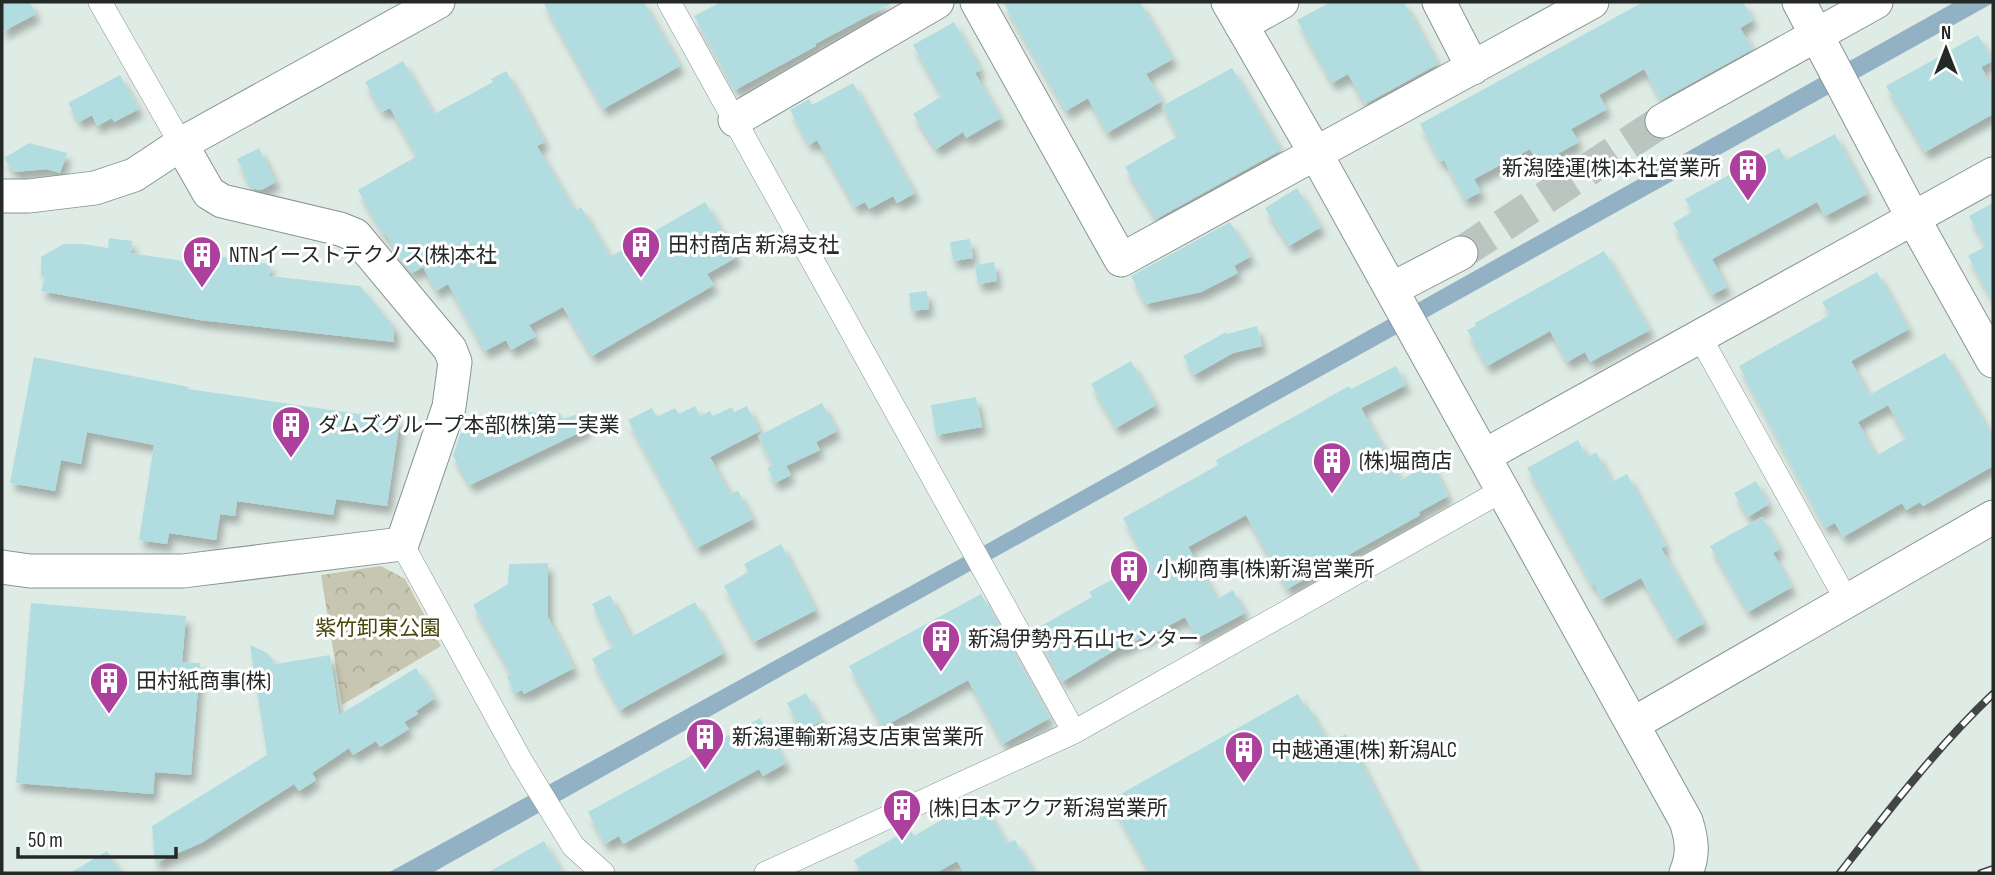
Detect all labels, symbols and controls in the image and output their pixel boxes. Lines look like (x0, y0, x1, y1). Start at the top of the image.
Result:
north arrow (1911, 14, 1981, 84)
text: N (1941, 22, 1951, 45)
building icon: 新潟陸運(株)本社営業所 (1727, 147, 1769, 202)
place label: 新潟陸運(株)本社営業所 (1502, 156, 1721, 181)
building icon: 田村商店 新潟支社 (620, 224, 662, 279)
place label: 田村商店 新潟支社 (668, 233, 839, 258)
building icon: NTNイーストテクノス(株)本社 (181, 234, 223, 289)
place label: NTNイーストテクノス(株)本社 (229, 243, 497, 268)
building icon: ダムズグループ本部(株)第一実業 (270, 404, 312, 459)
place label: ダムズグループ本部(株)第一実業 (318, 413, 620, 438)
building icon: (株)堀商店 (1311, 440, 1353, 495)
place label: (株)堀商店 (1359, 449, 1452, 474)
building icon: 小柳商事(株)新潟営業所 (1108, 548, 1150, 603)
place label: 小柳商事(株)新潟営業所 (1156, 557, 1375, 582)
park label: 紫竹卸東公園 (315, 616, 441, 641)
building icon: 新潟伊勢丹石山センター (920, 618, 962, 673)
place label: 新潟伊勢丹石山センター (968, 627, 1199, 652)
building icon: 田村紙商事(株) (88, 660, 130, 715)
place label: 田村紙商事(株) (136, 669, 271, 694)
building icon: 新潟運輸新潟支店東営業所 (684, 716, 726, 771)
place label: 新潟運輸新潟支店東営業所 (732, 725, 984, 750)
building icon: 中越通運(株) 新潟ALC (1223, 729, 1265, 784)
place label: 中越通運(株) 新潟ALC (1271, 738, 1457, 763)
building icon: (株)日本アクア新潟営業所 (881, 787, 923, 842)
place label: (株)日本アクア新潟営業所 (929, 796, 1168, 821)
scale bar (18, 816, 175, 860)
text: 50 m (28, 828, 63, 853)

